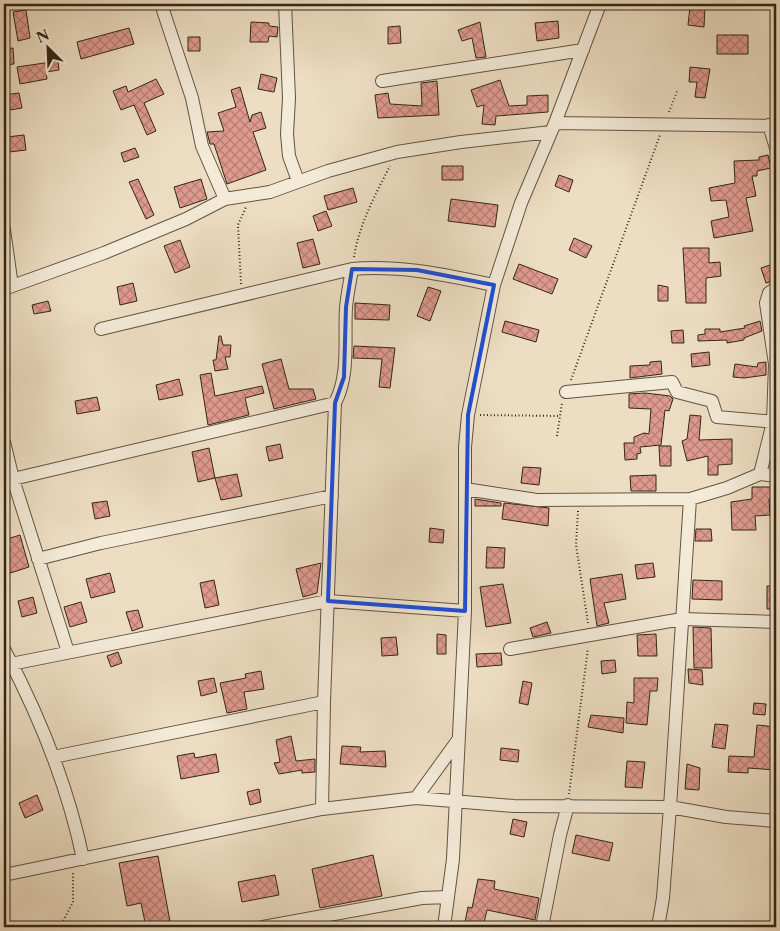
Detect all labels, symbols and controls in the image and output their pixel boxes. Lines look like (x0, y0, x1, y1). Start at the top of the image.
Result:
north arrow (22, 22, 72, 72)
text: N (33, 25, 52, 47)

